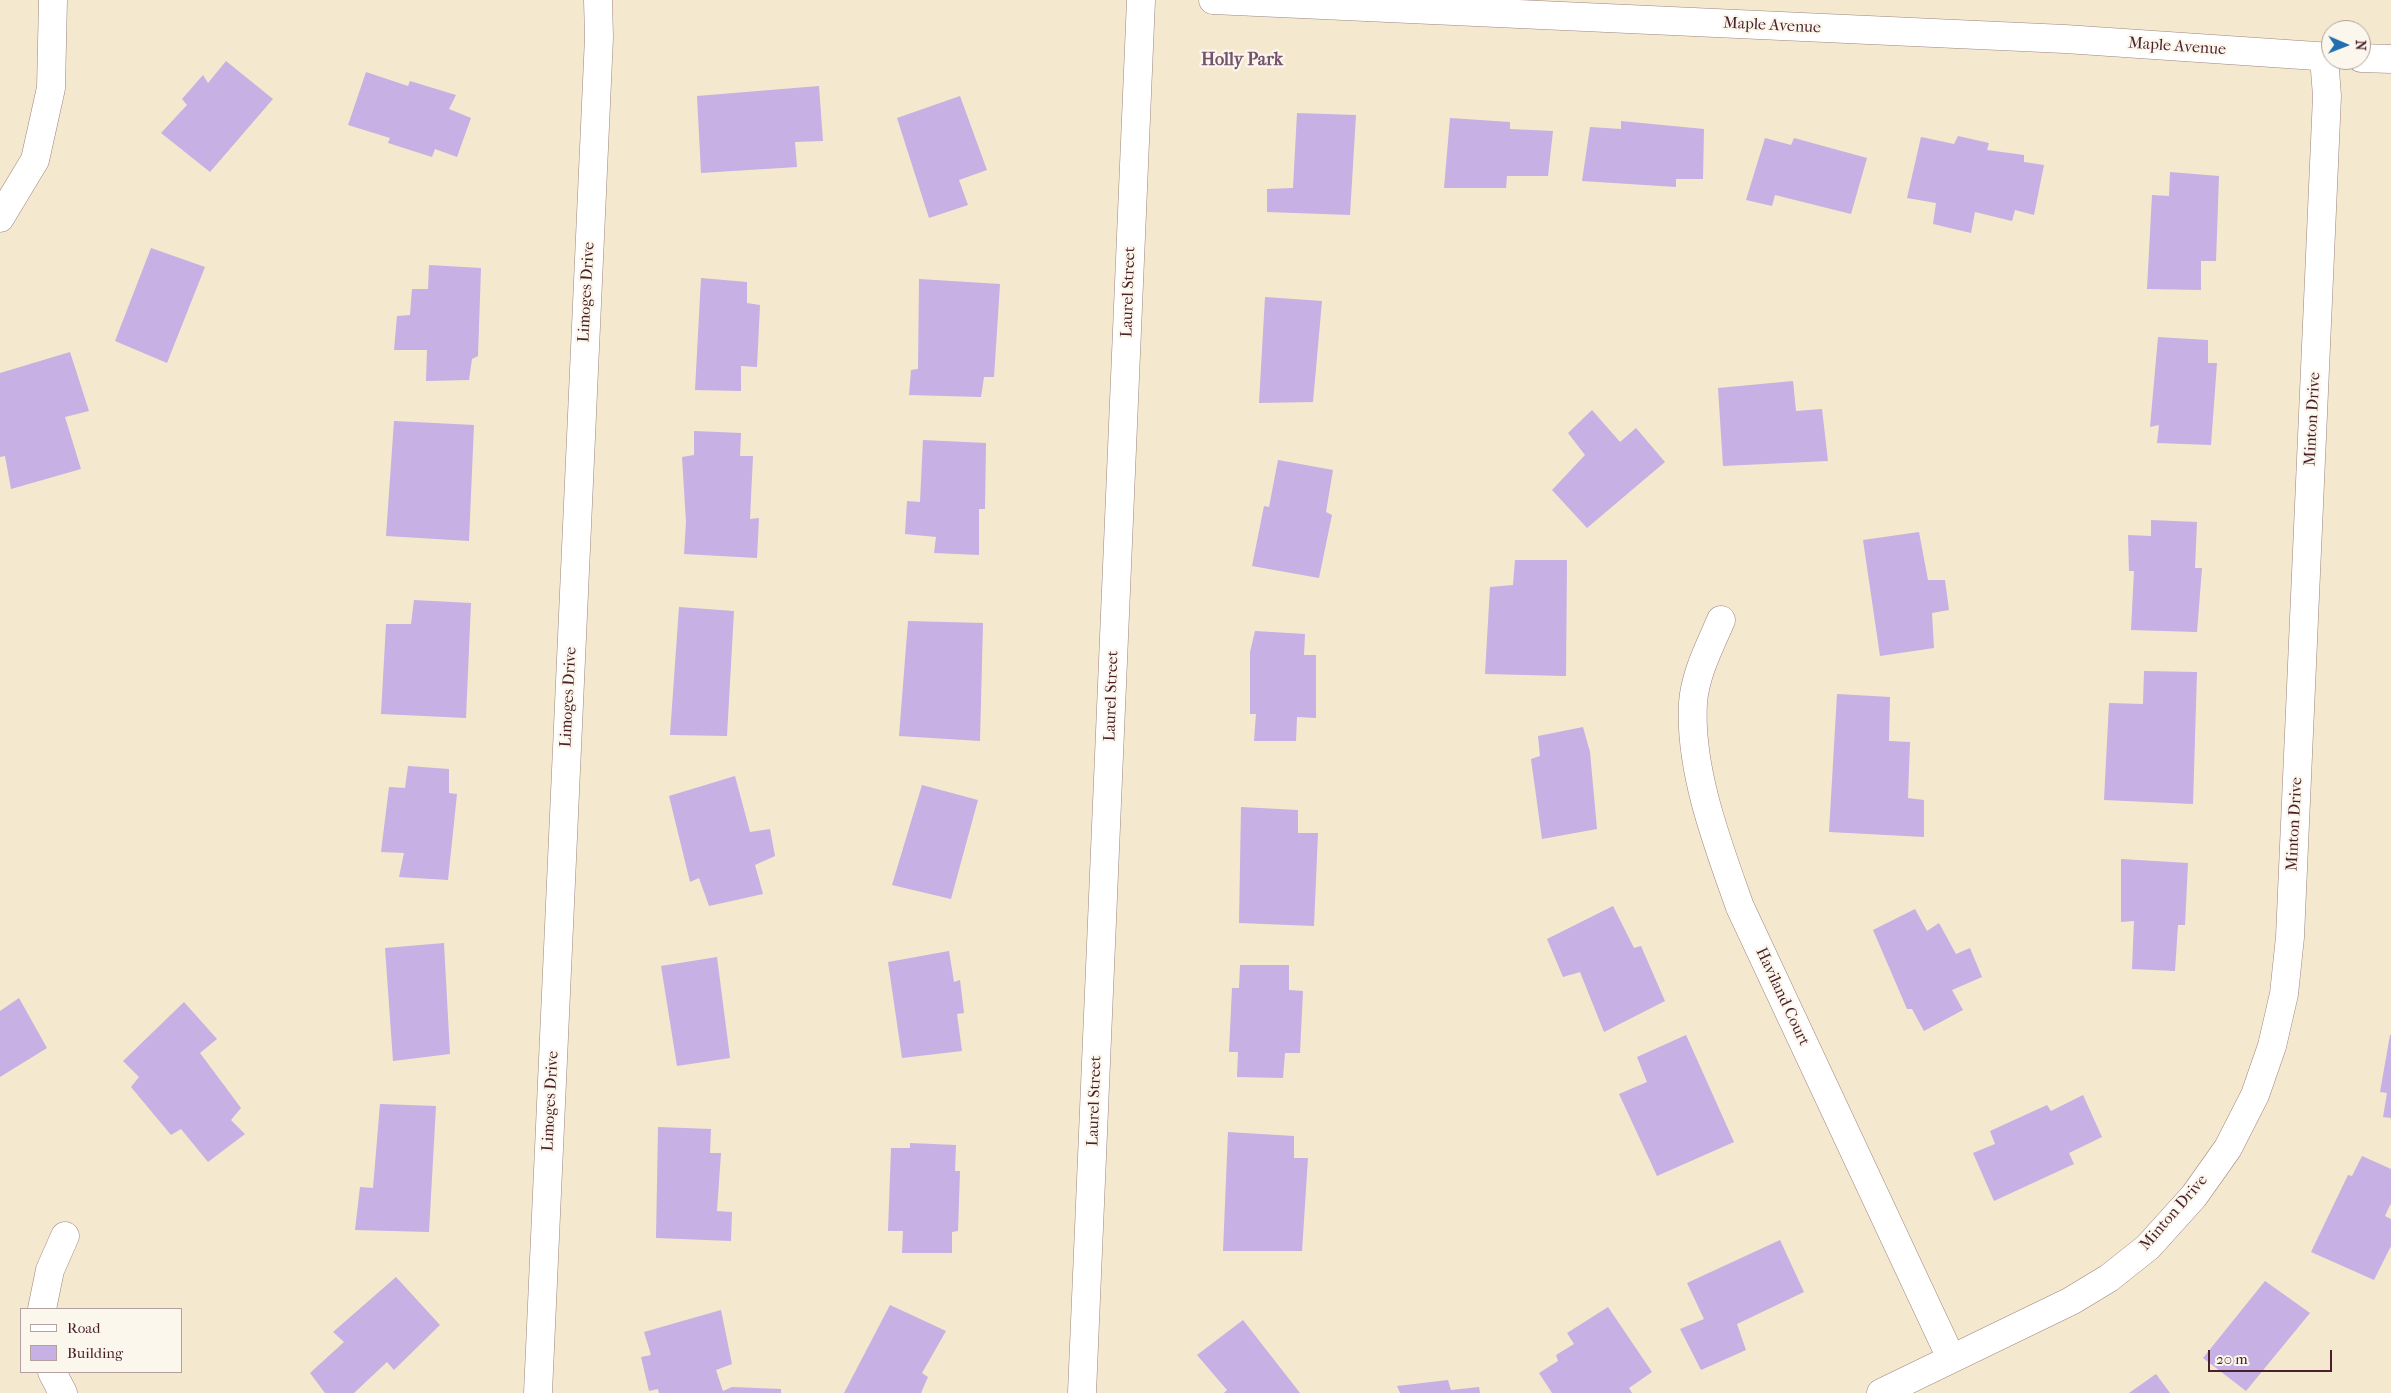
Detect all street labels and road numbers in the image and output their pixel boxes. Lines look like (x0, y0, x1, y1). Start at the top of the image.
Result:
street label: Maple Avenue (1723, 14, 1821, 38)
street label: Maple Avenue (2128, 34, 2226, 60)
street label: Limoges Drive (575, 241, 599, 343)
street label: Laurel Street (1118, 246, 1140, 338)
street label: Minton Drive (2301, 372, 2325, 466)
street label: Limoges Drive (557, 646, 581, 748)
street label: Laurel Street (1101, 650, 1123, 742)
street label: Minton Drive (2283, 777, 2307, 871)
street label: Haviland Court (1751, 945, 1813, 1049)
street label: Limoges Drive (539, 1050, 563, 1152)
street label: Laurel Street (1084, 1055, 1106, 1147)
street label: Minton Drive (2136, 1171, 2212, 1255)

